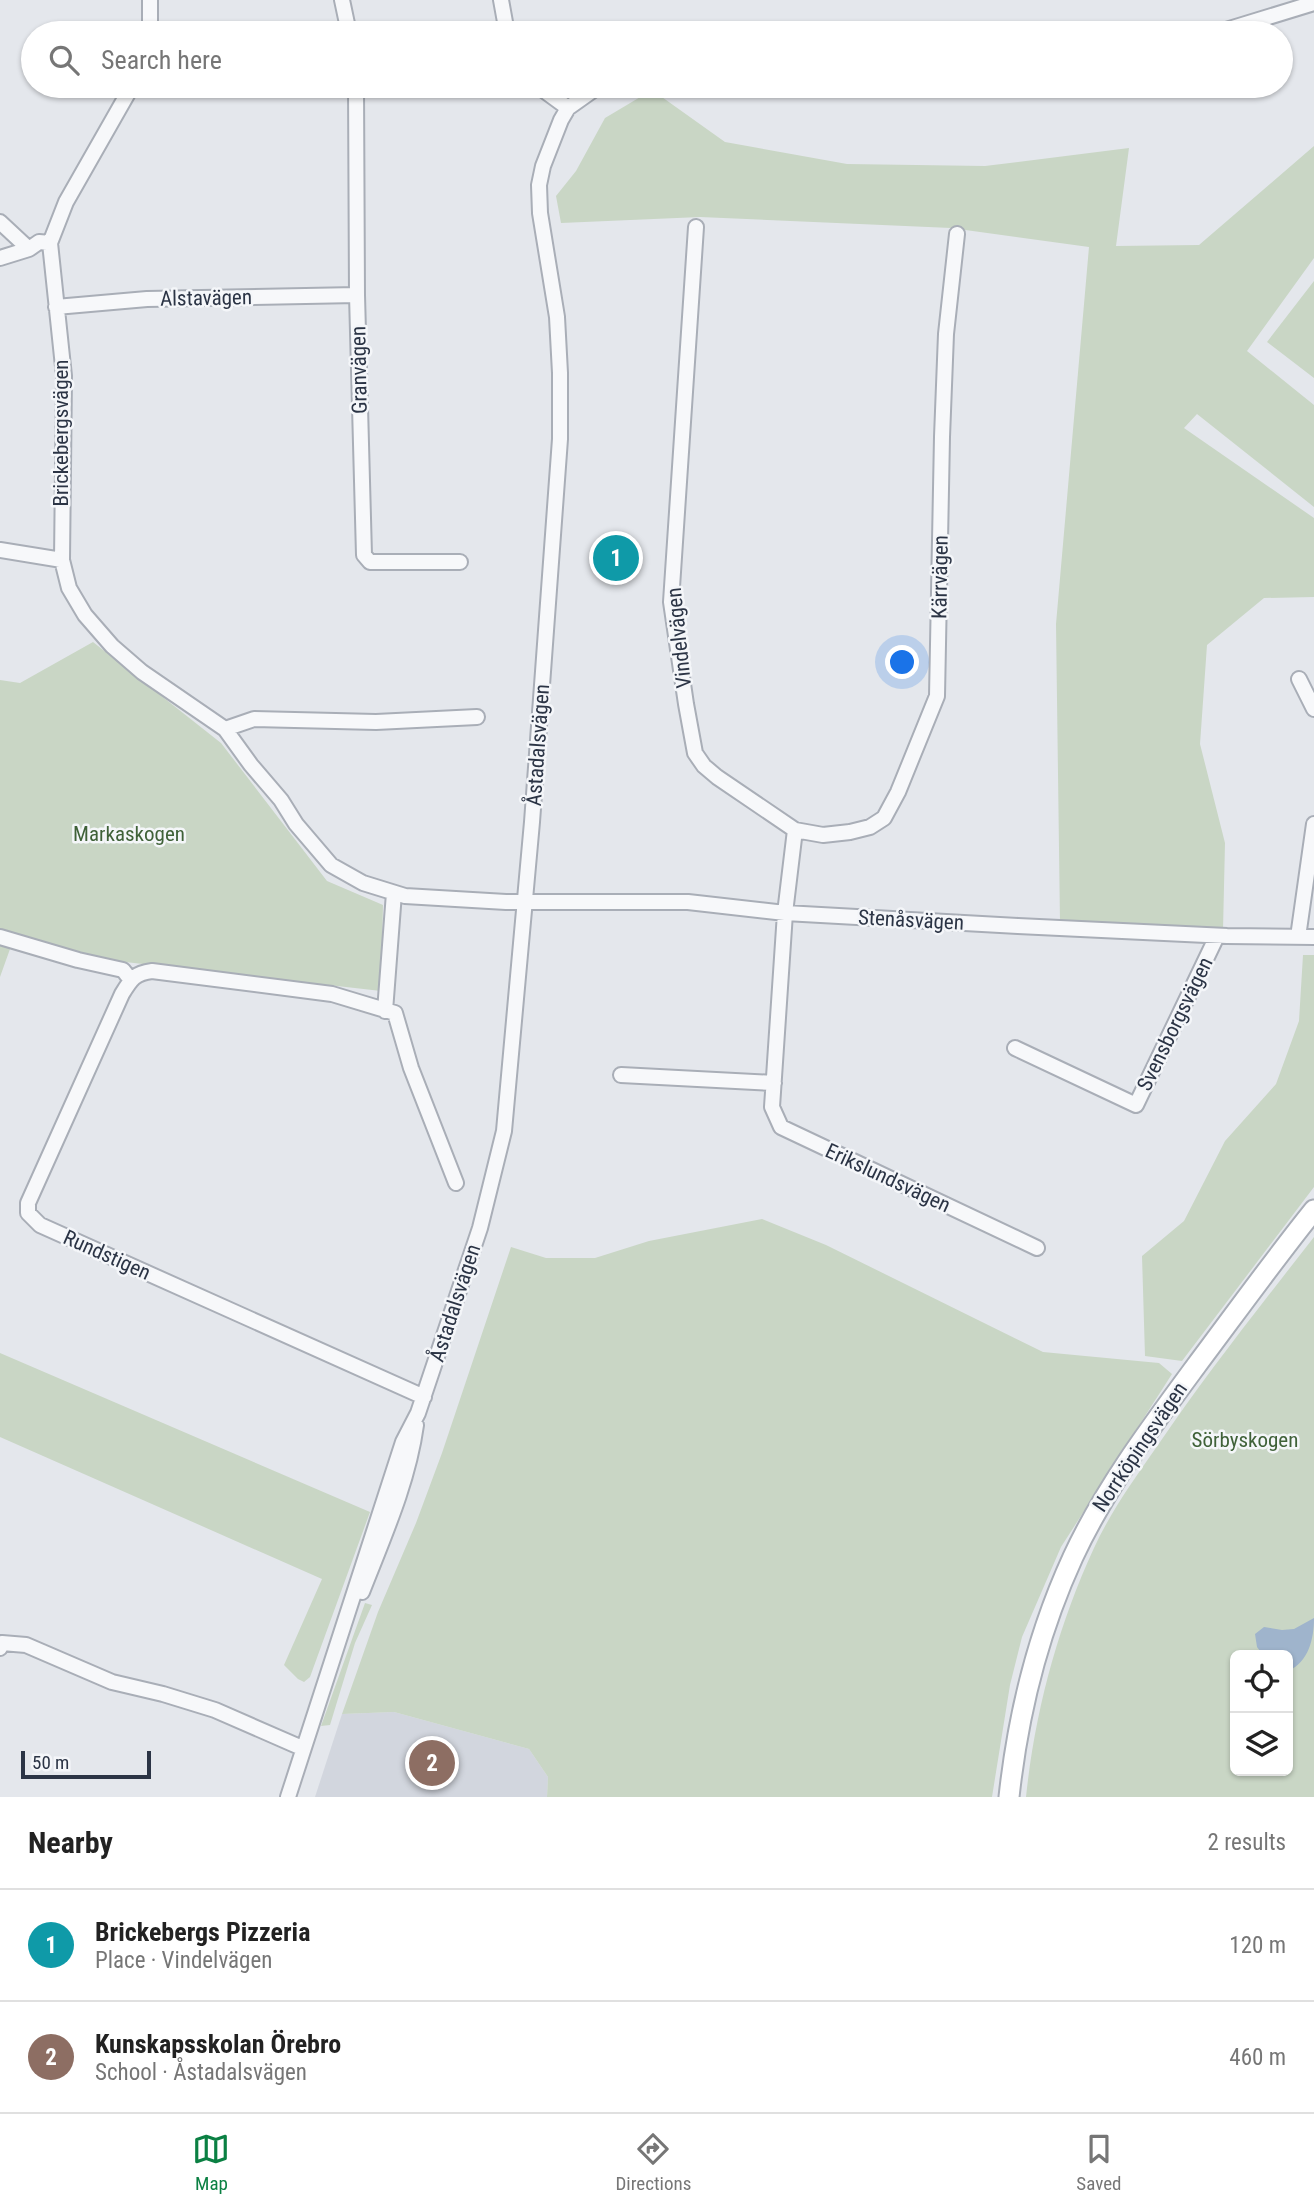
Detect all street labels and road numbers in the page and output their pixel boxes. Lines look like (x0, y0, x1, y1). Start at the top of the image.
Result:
street label: Alstavägen (160, 285, 252, 311)
street label: Granvägen (346, 326, 372, 414)
street label: Brickebergsvägen (49, 359, 73, 507)
street label: Kärrvägen (927, 535, 953, 619)
street label: Vindelvägen (662, 586, 696, 690)
street label: Åstadalsvägen (522, 683, 554, 807)
street label: Stenåsvägen (857, 905, 965, 935)
street label: Svensborgsvägen (1132, 953, 1218, 1095)
street label: Erikslundsvägen (822, 1139, 954, 1217)
street label: Rundstigen (60, 1225, 154, 1285)
street label: Åstadalsvägen (425, 1241, 485, 1365)
street label: Norrköpingsvägen (1088, 1378, 1192, 1516)

